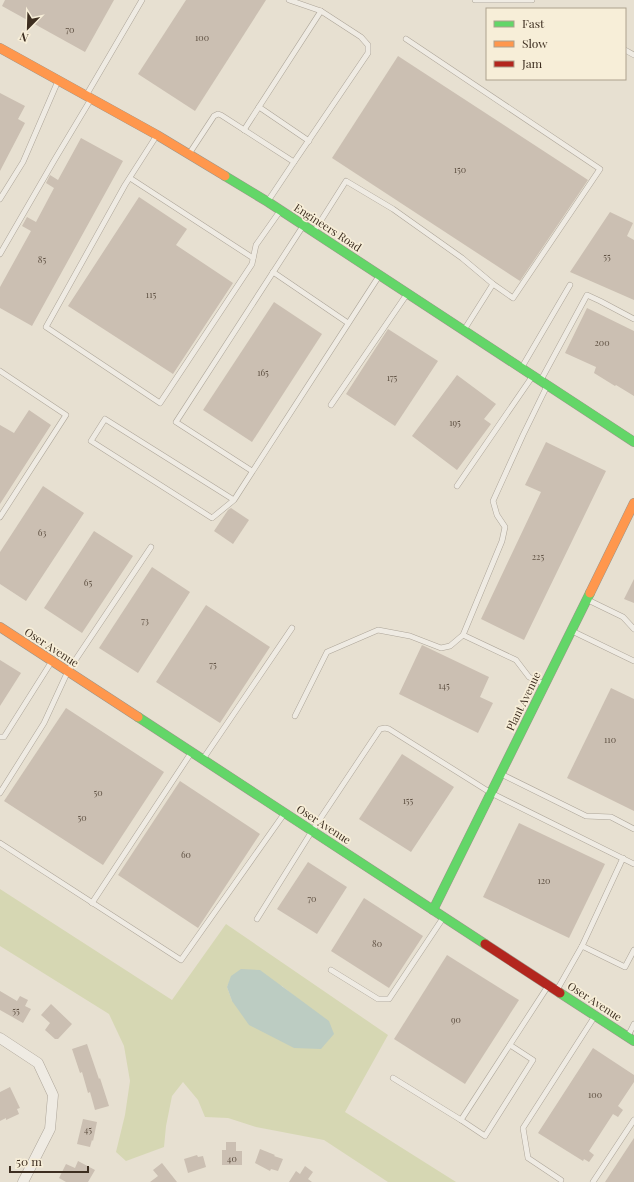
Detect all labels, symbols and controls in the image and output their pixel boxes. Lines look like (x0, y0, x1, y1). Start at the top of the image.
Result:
north arrow (8, 8, 48, 48)
legend (486, 8, 626, 80)
text: Fast (522, 15, 545, 31)
house number: 70 (65, 23, 75, 35)
text: N (17, 29, 30, 46)
house number: 100 (195, 31, 209, 43)
text: Slow (522, 35, 548, 51)
text: Jam (521, 55, 543, 71)
house number: 150 (454, 163, 466, 175)
street label: Engineers Road (291, 200, 365, 255)
house number: 55 (603, 250, 611, 262)
house number: 85 (38, 253, 46, 265)
house number: 115 (146, 288, 156, 300)
house number: 200 (594, 336, 610, 348)
house number: 165 (257, 366, 269, 378)
house number: 175 (387, 371, 398, 383)
house number: 195 (449, 416, 461, 428)
house number: 63 (38, 526, 46, 538)
house number: 225 (532, 550, 544, 562)
house number: 65 (84, 576, 92, 588)
house number: 73 (141, 614, 149, 626)
street label: Oser Avenue (22, 624, 82, 670)
house number: 75 (209, 658, 217, 670)
street label: Plant Avenue (502, 669, 544, 733)
house number: 145 (438, 679, 450, 691)
house number: 110 (604, 733, 616, 745)
house number: 50 (93, 786, 103, 798)
house number: 155 (403, 794, 414, 806)
street label: Oser Avenue (294, 801, 354, 847)
house number: 50 (77, 811, 87, 823)
house number: 60 (181, 848, 191, 860)
house number: 120 (537, 874, 551, 886)
house number: 70 (307, 892, 317, 904)
house number: 80 (372, 937, 382, 949)
street label: Oser Avenue (565, 978, 625, 1024)
house number: 55 (12, 1004, 20, 1016)
house number: 90 (451, 1013, 461, 1025)
house number: 100 (588, 1088, 602, 1100)
house number: 45 (84, 1123, 92, 1135)
scale bar (10, 1148, 88, 1174)
house number: 40 (227, 1152, 237, 1164)
text: 50 m (16, 1153, 42, 1169)

